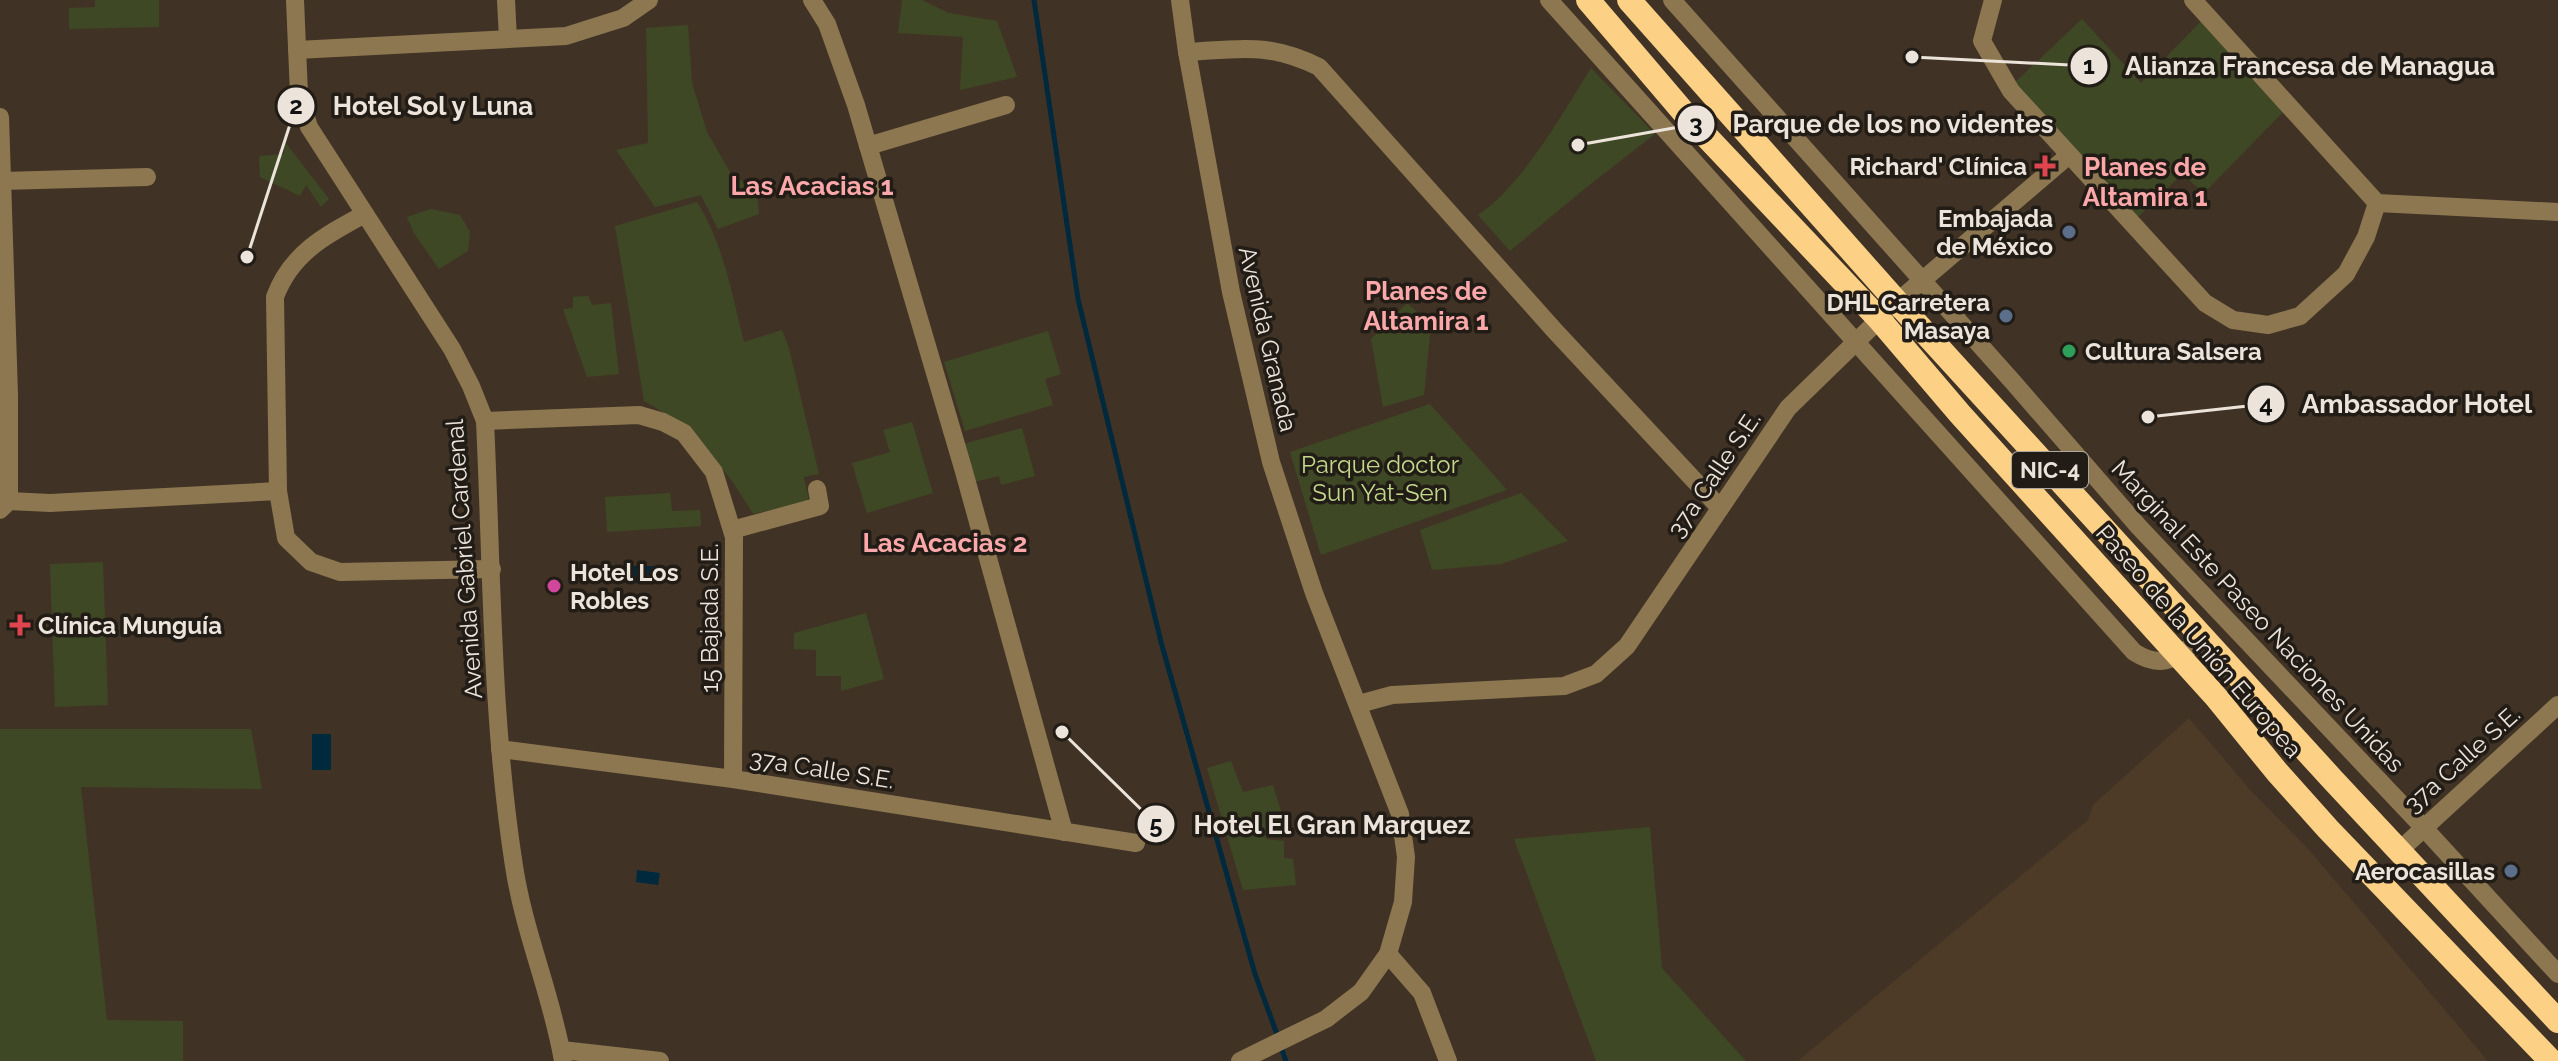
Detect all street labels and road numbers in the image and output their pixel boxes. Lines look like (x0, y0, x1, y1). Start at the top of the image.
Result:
street label: Avenida Granada (1233, 244, 1303, 434)
street label: 37a Calle S.E. (1661, 405, 1767, 543)
street label: Avenida Gabriel Cardenal (440, 418, 488, 700)
road number: NIC-4 (2012, 452, 2088, 488)
street label: Marginal Este Paseo Naciones Unidas (2106, 454, 2410, 778)
street label: Paseo de la Unión Europea (2090, 519, 2308, 763)
street label: 15 Bajada S.E. (695, 543, 724, 693)
street label: 37a Calle S.E. (2398, 699, 2526, 819)
street label: 37a Calle S.E. (748, 743, 896, 795)

